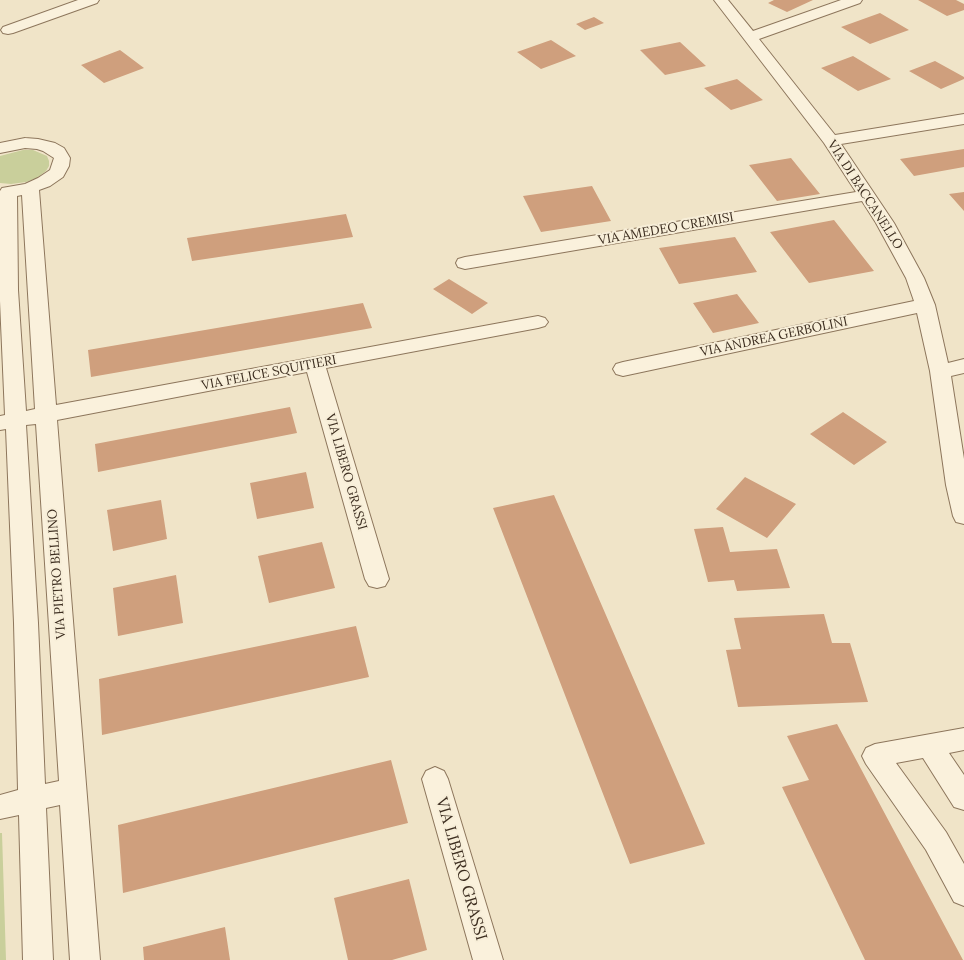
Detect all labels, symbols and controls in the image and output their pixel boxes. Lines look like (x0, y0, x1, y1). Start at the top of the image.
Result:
street label: VIA DI BACCANELLO (824, 138, 906, 252)
street label: VIA AMEDEO CREMISI (597, 209, 735, 249)
street label: VIA ANDREA GERBOLINI (699, 314, 849, 360)
street label: VIA FELICE SQUITIERI (200, 352, 338, 394)
street label: VIA LIBERO GRASSI (322, 412, 370, 532)
street label: VIA PIETRO BELLINO (45, 508, 69, 640)
street label: VIA LIBERO GRASSI (431, 795, 491, 943)

